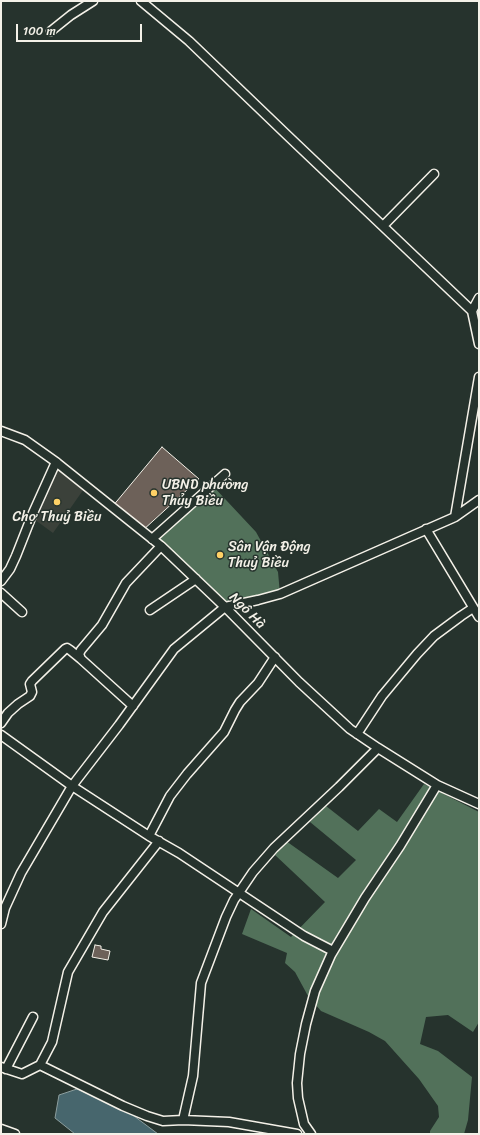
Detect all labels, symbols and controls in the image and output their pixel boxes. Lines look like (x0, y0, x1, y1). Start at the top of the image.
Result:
scale bar (18, 16, 144, 42)
text: 100 m (23, 20, 56, 42)
place label: UBND phường Thủy Biều (162, 477, 248, 510)
marker: UBND phường Thủy Biều (149, 488, 159, 498)
marker: Chợ Thuỷ Biều (52, 497, 62, 507)
place label: Chợ Thuỷ Biều (13, 509, 101, 525)
place label: Sân Vận Động Thuỷ Biều (228, 539, 311, 572)
marker: Sân Vận Động Thuỷ Biều (215, 550, 225, 560)
street label: Ngô Hà (225, 589, 269, 633)

